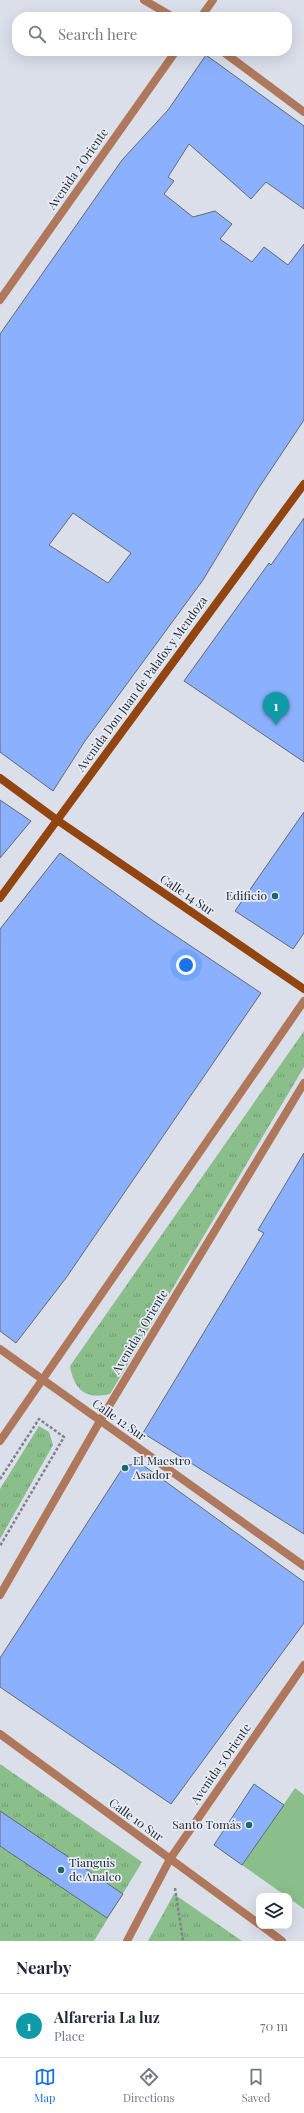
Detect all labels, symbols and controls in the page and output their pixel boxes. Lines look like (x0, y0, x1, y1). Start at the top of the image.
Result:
search box (12, 12, 292, 56)
icon: search (26, 23, 48, 45)
text: Search here (58, 24, 137, 44)
street label: Avenida 2 Oriente (43, 125, 111, 213)
street label: Avenida Don Juan de Palafox y Mendoza (72, 593, 210, 775)
pin: 1 (263, 692, 289, 725)
street label: Calle 14 Sur (157, 870, 218, 919)
place label: Edificio (226, 887, 267, 903)
marker: Edificio (270, 891, 280, 901)
your location (176, 955, 196, 975)
street label: Avenida 3 Oriente (107, 1286, 171, 1377)
street label: Calle 12 Sur (90, 1395, 150, 1444)
place label: El Maestro Asador (132, 1452, 191, 1482)
marker: El Maestro Asador (120, 1463, 130, 1473)
street label: Avenida 5 Oriente (186, 1720, 254, 1808)
street label: Calle 10 Sur (106, 1794, 167, 1845)
place label: Santo Tomás (172, 1816, 241, 1832)
marker: Santo Tomás (244, 1820, 254, 1830)
place label: Tianguis de Analco (69, 1854, 121, 1884)
marker: Tianguis de Analco (56, 1865, 66, 1875)
map controls (256, 1893, 292, 1929)
button: layers (256, 1893, 292, 1929)
text: Nearby (16, 1956, 71, 1978)
text: Alfareria La luz (54, 2007, 160, 2027)
text: 1 (27, 2017, 31, 2034)
text: 70 m (260, 2017, 288, 2034)
text: Place (54, 2027, 85, 2044)
tab: Map (34, 2066, 56, 2105)
tab: Directions (123, 2066, 174, 2105)
tab: Saved (242, 2066, 270, 2105)

